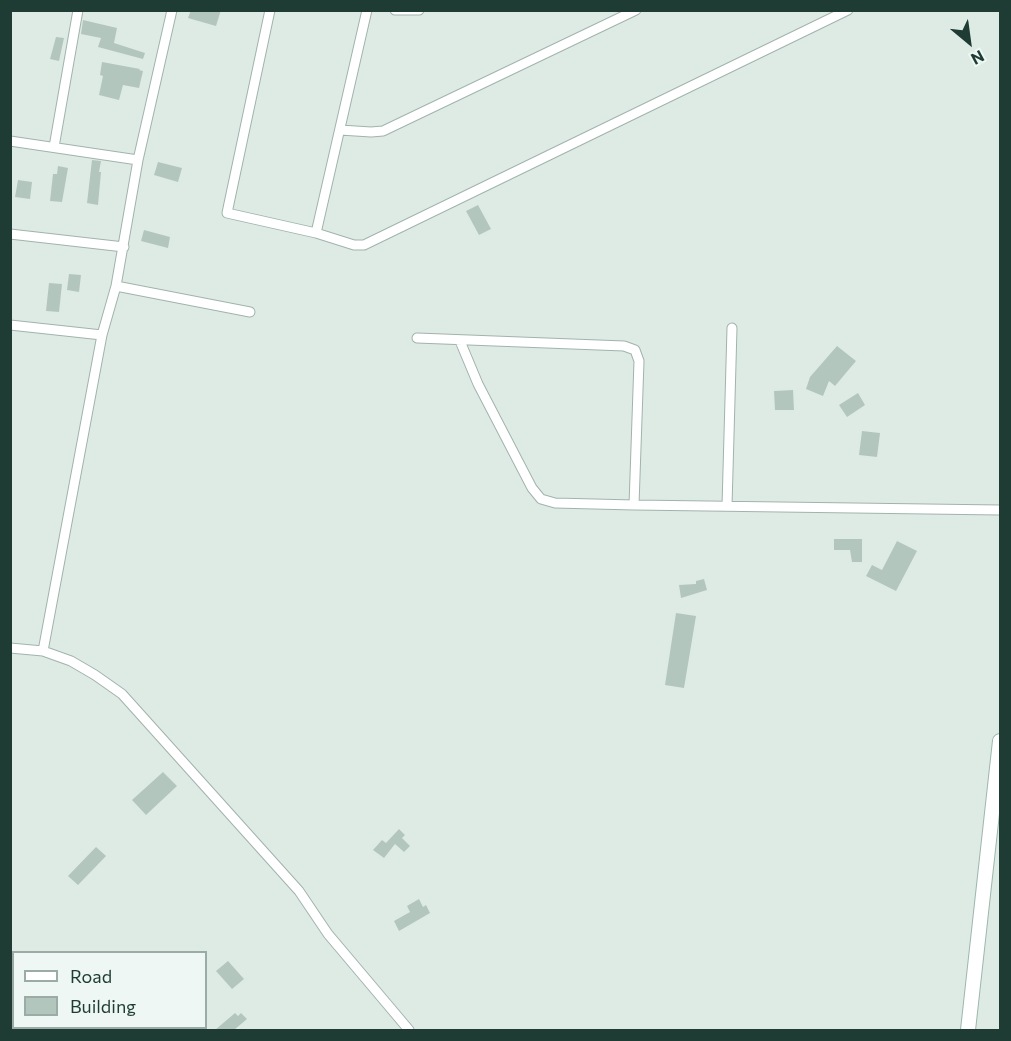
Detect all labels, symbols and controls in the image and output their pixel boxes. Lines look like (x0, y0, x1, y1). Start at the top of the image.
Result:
north arrow (939, 12, 999, 72)
text: N (968, 47, 988, 69)
legend (12, 951, 207, 1029)
text: Road (70, 965, 112, 987)
text: Building (70, 995, 136, 1017)

